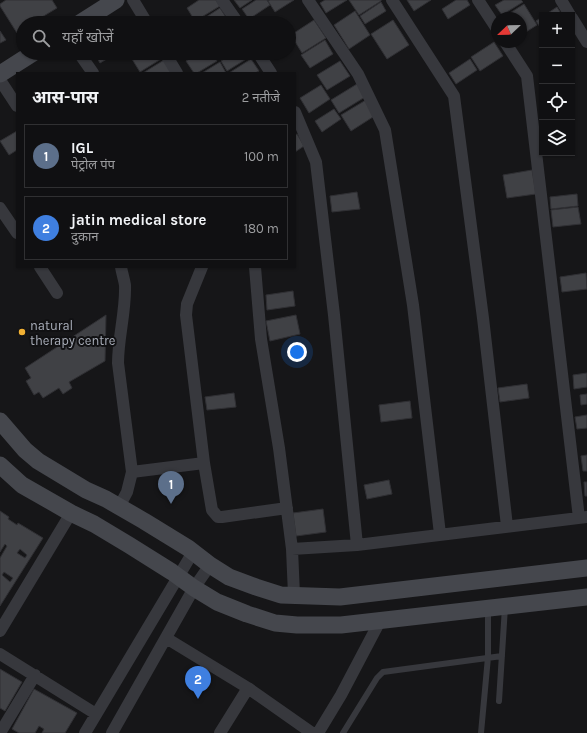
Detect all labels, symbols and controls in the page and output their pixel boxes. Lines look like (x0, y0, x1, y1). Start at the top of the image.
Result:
north arrow (491, 12, 527, 48)
map controls (539, 12, 575, 156)
button: + (539, 12, 575, 48)
search box (16, 16, 296, 60)
icon: search (30, 27, 52, 49)
text: यहाँ खोजें (62, 28, 113, 46)
button: − (539, 48, 575, 84)
button: locate (539, 84, 575, 120)
text: आस-पास (32, 87, 98, 107)
text: 2 नतीजे (242, 90, 280, 105)
button: layers (539, 120, 575, 156)
text: IGL (71, 139, 93, 157)
text: 1 (44, 149, 48, 164)
text: 100 m (244, 149, 279, 164)
text: पेट्रोल पंप (71, 157, 115, 172)
text: jatin medical store (71, 211, 206, 229)
text: 2 (42, 221, 50, 236)
text: 180 m (244, 221, 279, 236)
text: दुकान (71, 229, 98, 244)
place label: natural therapy centre (30, 318, 116, 348)
marker: natural therapy centre (17, 327, 27, 337)
your location (287, 342, 307, 362)
pin: 1 (158, 471, 184, 504)
pin: 2 (185, 666, 211, 699)

